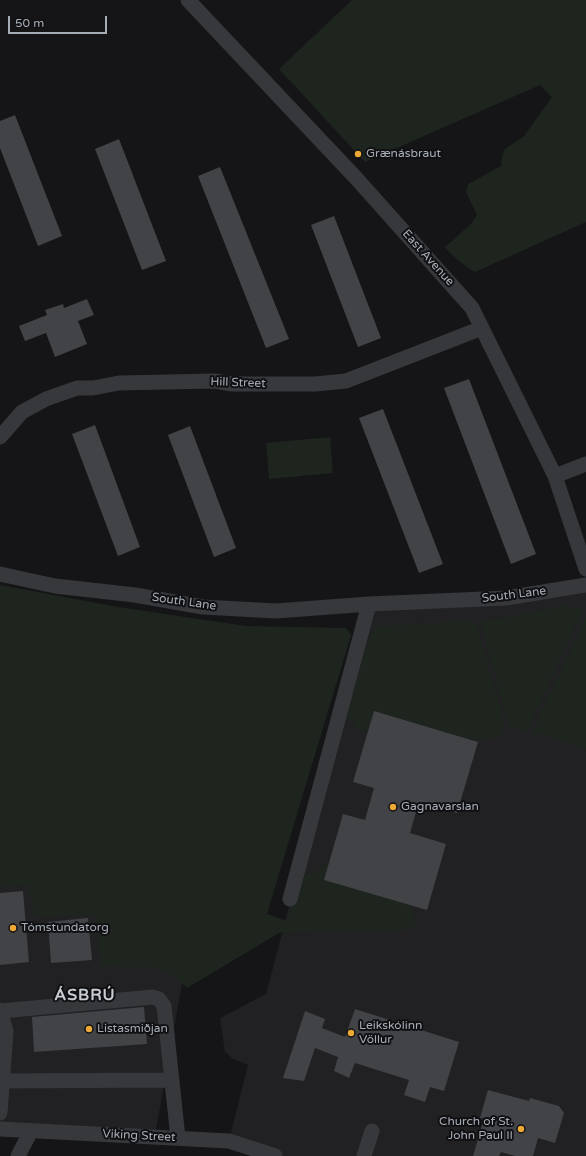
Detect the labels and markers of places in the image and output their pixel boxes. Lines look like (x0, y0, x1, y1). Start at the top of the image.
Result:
place label: Grænásbraut (366, 147, 441, 161)
marker: Grænásbraut (353, 149, 363, 159)
place label: Gagnavarslan (401, 800, 479, 814)
marker: Gagnavarslan (388, 802, 398, 812)
place label: Tómstundatorg (21, 921, 109, 935)
marker: Tómstundatorg (8, 923, 18, 933)
place label: Leikskólinn Völlur (359, 1019, 422, 1047)
place label: Listasmiðjan (97, 1022, 168, 1036)
marker: Listasmiðjan (84, 1024, 94, 1034)
marker: Leikskólinn Völlur (346, 1028, 356, 1038)
place label: Church of St. John Paul II (439, 1115, 513, 1143)
marker: Church of St. John Paul II (516, 1124, 526, 1134)

